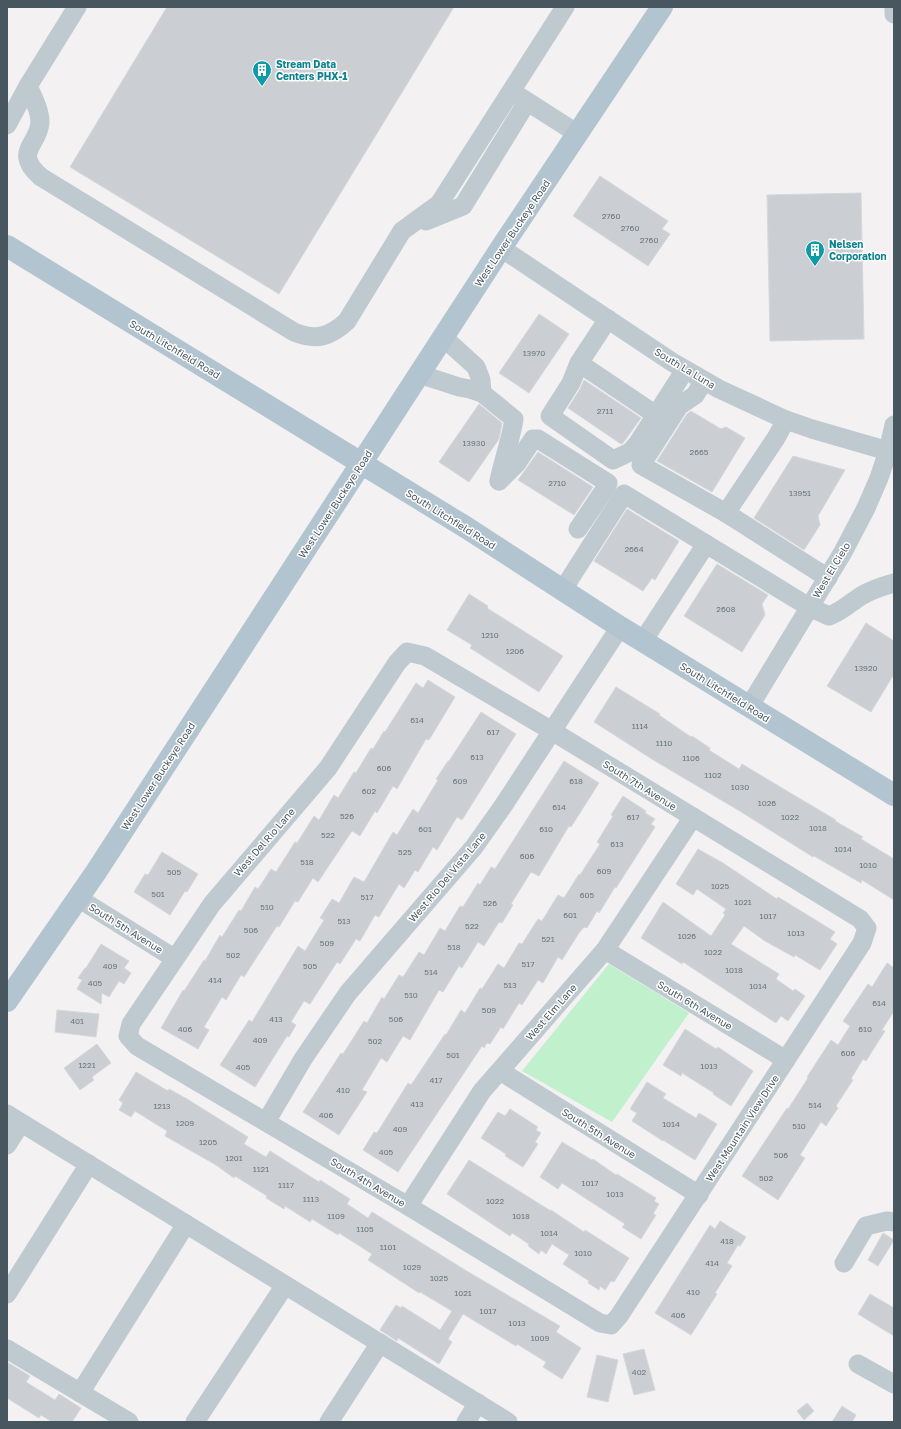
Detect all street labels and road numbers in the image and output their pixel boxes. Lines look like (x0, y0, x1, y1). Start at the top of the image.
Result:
street label: West Lower Buckeye Road (472, 177, 552, 289)
street label: South Litchfield Road (128, 317, 222, 381)
street label: South La Luna (653, 345, 717, 391)
street label: West Lower Buckeye Road (296, 448, 374, 560)
street label: South Litchfield Road (404, 486, 498, 552)
street label: West El Cielo (810, 540, 852, 600)
street label: South Litchfield Road (678, 659, 772, 725)
street label: West Lower Buckeye Road (119, 720, 197, 832)
street label: South 7th Avenue (601, 758, 679, 813)
street label: West Del Rio Lane (231, 805, 297, 879)
street label: West Rio Del Vista Lane (406, 830, 488, 924)
street label: South 5th Avenue (87, 900, 165, 956)
street label: South 6th Avenue (655, 978, 735, 1032)
street label: West Elm Lane (523, 981, 579, 1043)
street label: West Mountain View Drive (703, 1072, 781, 1184)
street label: South 5th Avenue (560, 1105, 638, 1161)
street label: South 4th Avenue (328, 1155, 408, 1209)

